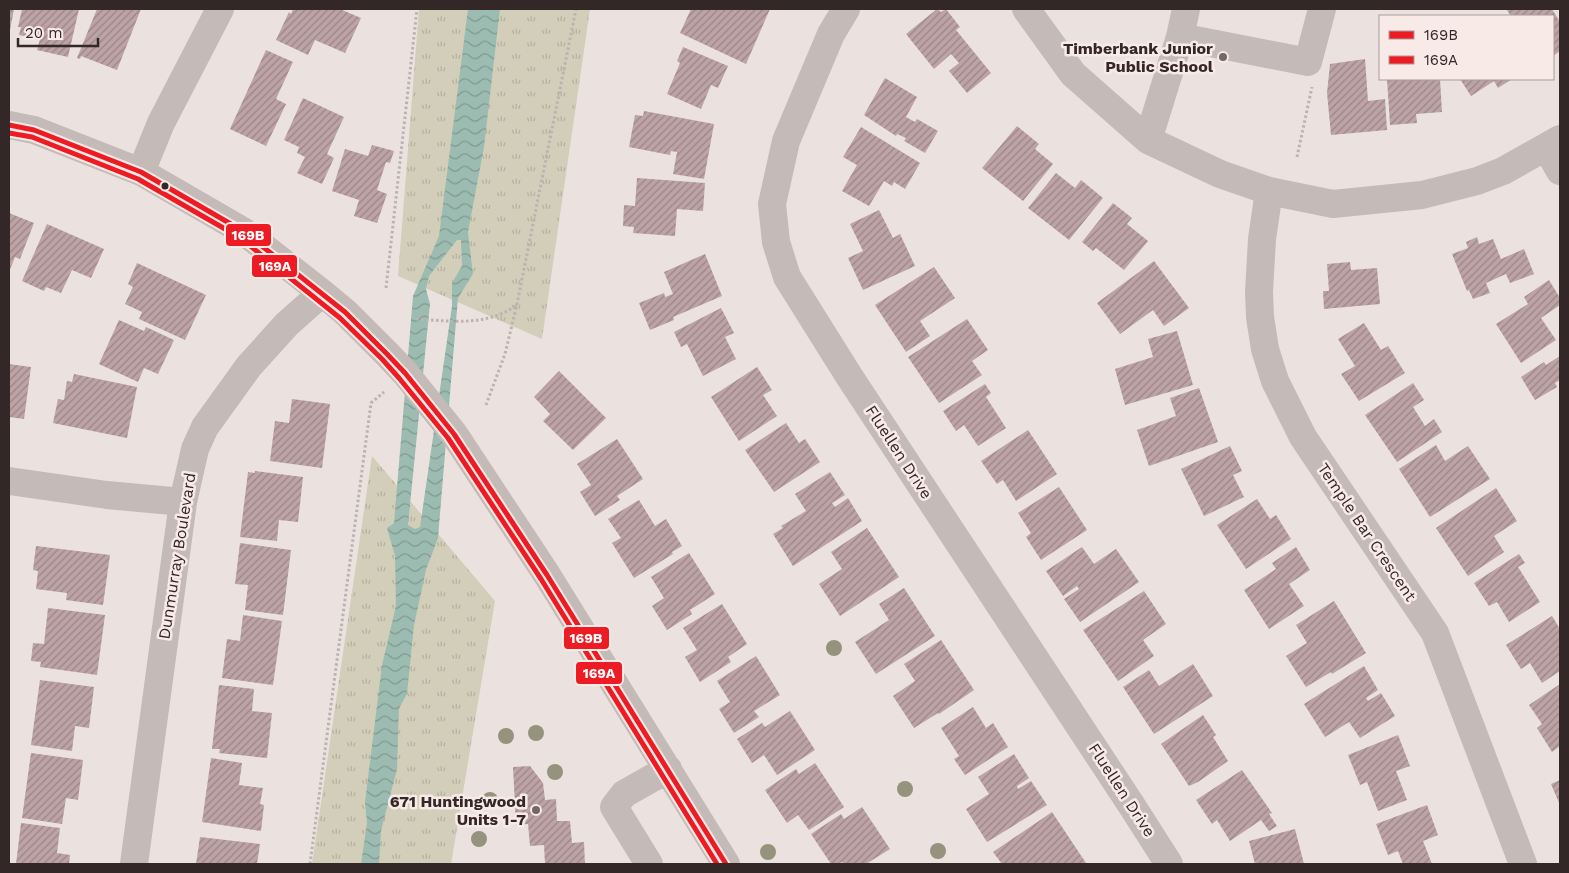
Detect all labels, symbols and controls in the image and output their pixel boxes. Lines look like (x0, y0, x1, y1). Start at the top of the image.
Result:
scale bar (18, 15, 98, 47)
legend (1379, 15, 1554, 80)
text: 20 m (25, 24, 63, 42)
text: 169B (1424, 26, 1458, 44)
place label: Timberbank Junior Public School (1063, 39, 1214, 76)
marker: Timberbank Junior Public School (1217, 51, 1229, 63)
text: 169A (1424, 51, 1458, 69)
unlabelled marker (160, 181, 170, 191)
line badge: 169B (225, 223, 272, 247)
text: 169B (232, 227, 265, 243)
line badge: 169A (251, 254, 298, 278)
text: 169A (259, 258, 292, 274)
street label: Fluellen Drive (862, 402, 936, 502)
street label: Temple Bar Crescent (1314, 459, 1421, 605)
street label: Dunmurray Boulevard (154, 471, 200, 641)
line badge: 169B (563, 626, 610, 650)
text: 169B (570, 630, 603, 646)
line badge: 169A (575, 661, 623, 685)
text: 169A (583, 665, 616, 681)
street label: Fluellen Drive (1085, 740, 1159, 840)
place label: 671 Huntingwood Units 1-7 (390, 792, 526, 829)
marker: 671 Huntingwood Units 1-7 (530, 804, 542, 816)

